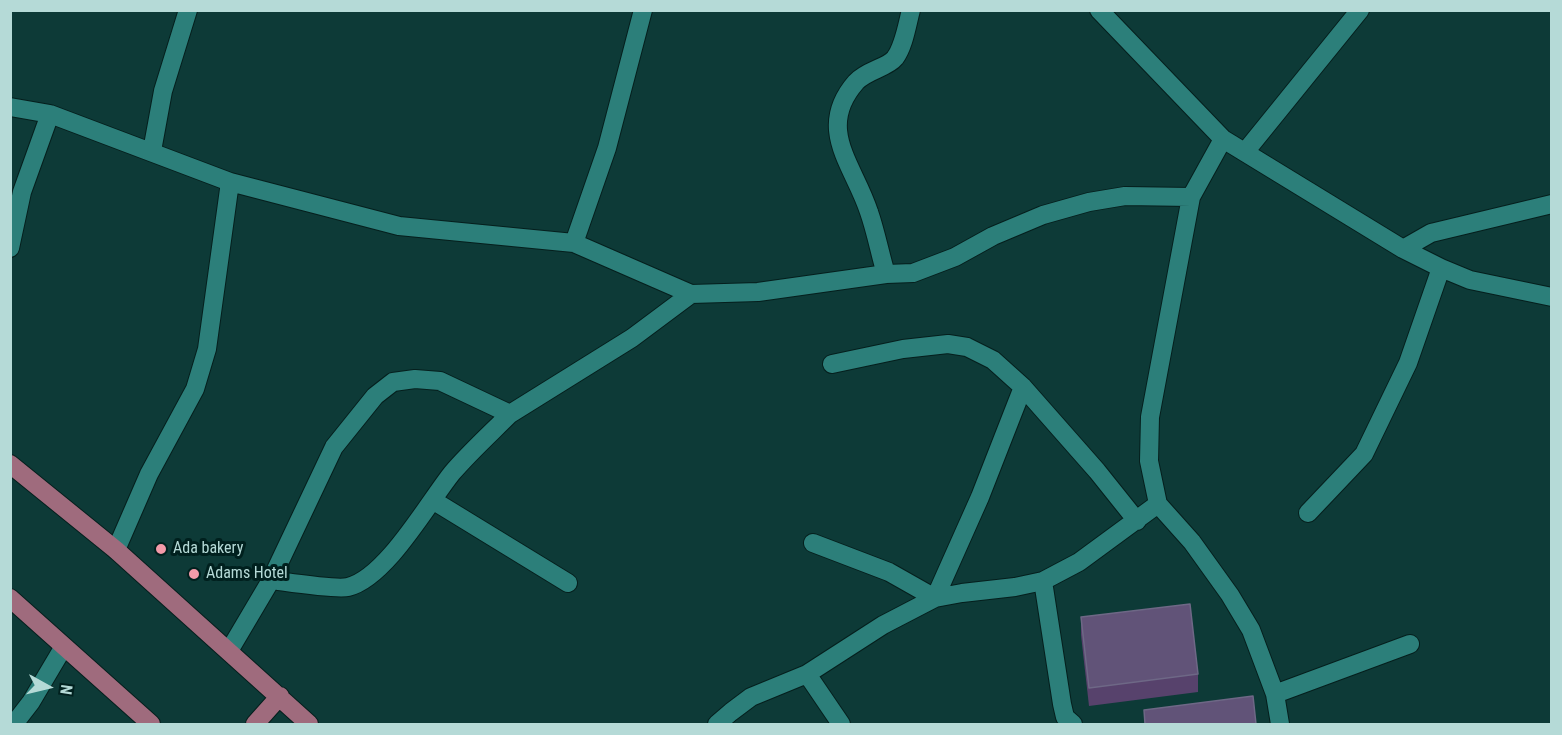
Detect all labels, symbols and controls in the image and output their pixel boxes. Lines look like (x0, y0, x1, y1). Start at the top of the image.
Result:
place label: Ada bakery (173, 539, 243, 559)
marker: Ada bakery (154, 542, 168, 556)
place label: Adams Hotel (206, 564, 288, 584)
marker: Adams Hotel (187, 567, 201, 581)
north arrow (18, 657, 78, 717)
text: N (56, 683, 76, 696)

